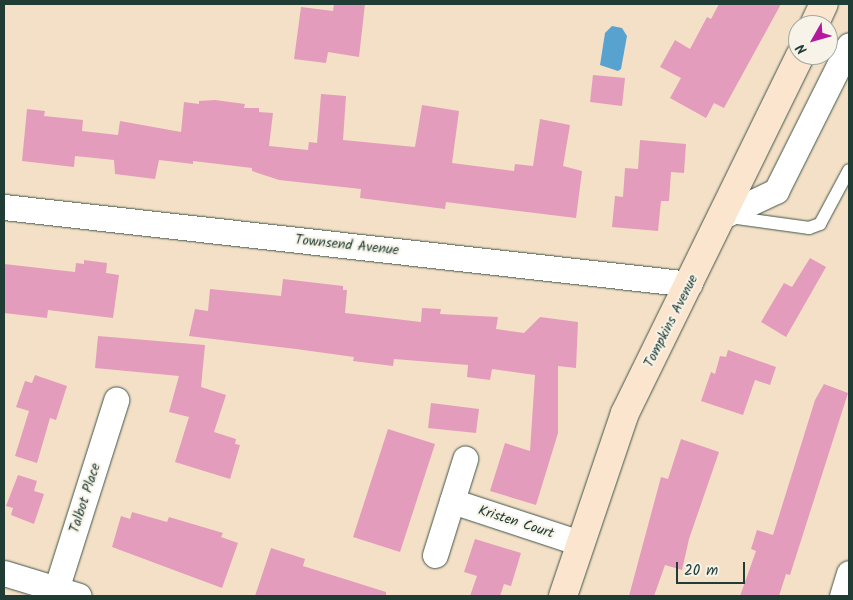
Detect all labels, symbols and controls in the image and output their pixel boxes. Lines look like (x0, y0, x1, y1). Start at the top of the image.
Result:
north arrow (788, 15, 838, 65)
text: N (791, 38, 813, 59)
street label: Townsend Avenue (294, 231, 400, 259)
street label: Tompkins Avenue (640, 272, 702, 370)
street label: Talbot Place (66, 461, 104, 535)
street label: Kristen Court (476, 502, 556, 542)
scale bar (678, 552, 747, 584)
text: 20 m (684, 559, 718, 583)

